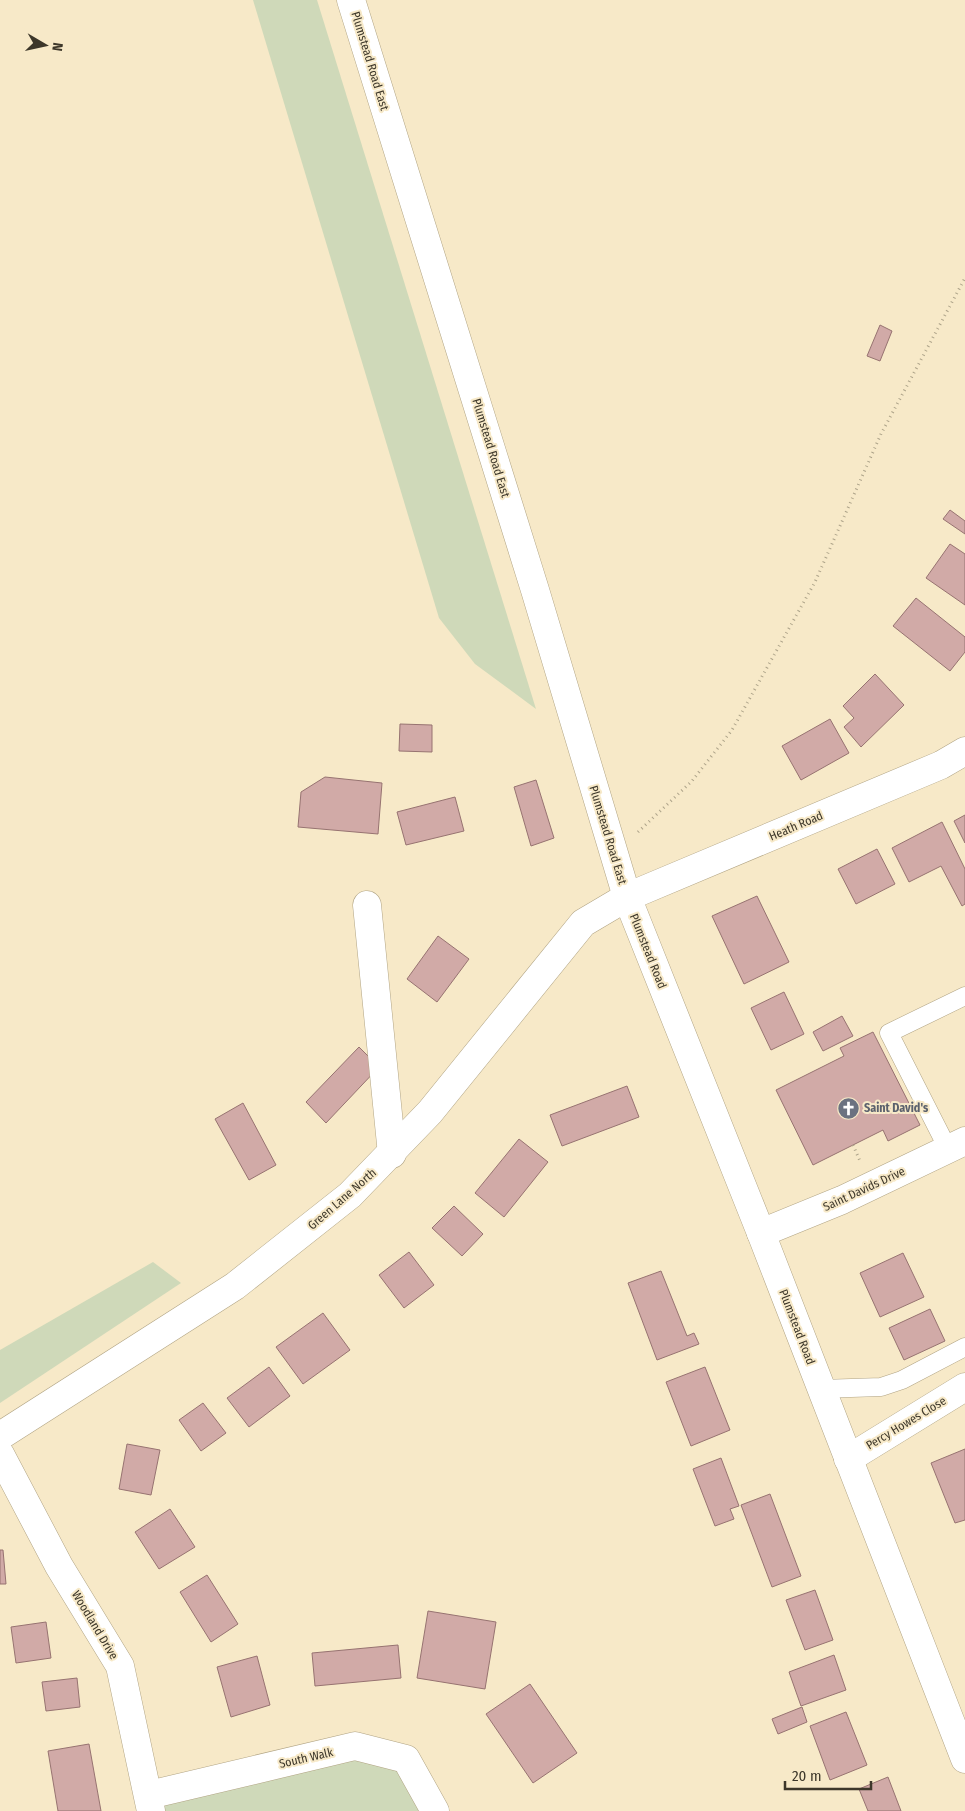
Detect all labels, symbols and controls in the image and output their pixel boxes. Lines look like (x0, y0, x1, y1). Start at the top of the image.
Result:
street label: Plumstead Road East (348, 10, 392, 112)
north arrow (20, 20, 70, 70)
text: N (48, 41, 66, 52)
street label: Plumstead Road East (469, 397, 513, 499)
street label: Plumstead Road East (586, 784, 630, 886)
street label: Heath Road (767, 808, 825, 844)
street label: Plumstead Road (627, 912, 669, 990)
church icon: Saint David's (836, 1096, 860, 1120)
place label: Saint David's (864, 1101, 929, 1115)
street label: Saint Davids Drive (821, 1164, 907, 1214)
street label: Green Lane North (305, 1166, 379, 1232)
street label: Plumstead Road (776, 1287, 818, 1367)
street label: Percy Howes Close (863, 1394, 949, 1452)
street label: Woodland Drive (69, 1588, 121, 1662)
street label: South Walk (278, 1745, 335, 1771)
scale bar (785, 1758, 871, 1790)
text: 20 m (792, 1767, 822, 1785)

